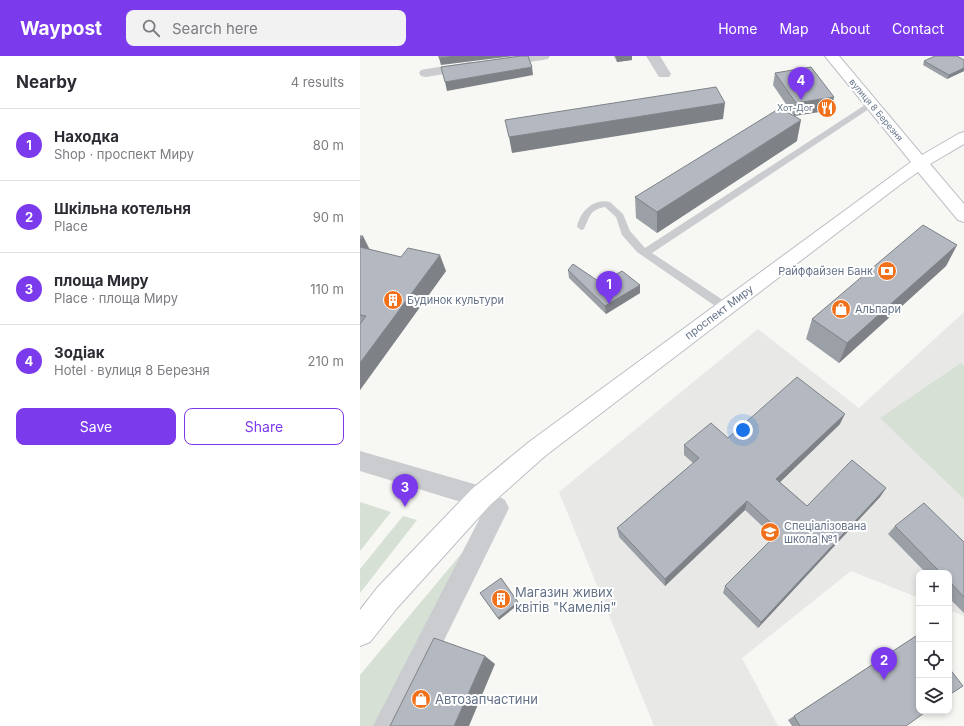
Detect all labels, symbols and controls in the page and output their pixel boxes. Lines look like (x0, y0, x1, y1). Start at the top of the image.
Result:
search box (126, 10, 406, 46)
text: Waypost (20, 17, 102, 40)
icon: search (140, 17, 162, 39)
text: Search here (172, 19, 258, 38)
text: Home (718, 20, 757, 37)
text: Map (779, 20, 809, 37)
text: About (831, 20, 870, 37)
text: Contact (892, 20, 944, 37)
pin: 4 (788, 67, 814, 100)
text: Nearby (16, 72, 77, 92)
text: 4 results (291, 74, 344, 90)
street label: вулиця 8 Березня (847, 76, 906, 143)
restaurant icon: Хот-Дог (816, 97, 838, 119)
place label: Хот-Дог (777, 102, 813, 113)
text: Находка (54, 127, 119, 146)
text: 1 (26, 137, 32, 153)
text: 80 m (313, 137, 344, 153)
text: Shop · проспект Миру (54, 146, 194, 162)
text: Шкільна котельня (54, 199, 191, 218)
text: 2 (25, 209, 33, 225)
text: 90 m (313, 209, 344, 225)
text: Place (54, 218, 88, 234)
bank icon: Райффайзен Банк (876, 260, 898, 282)
place label: Райффайзен Банк (778, 264, 873, 278)
text: площа Миру (54, 271, 149, 290)
pin: 1 (596, 271, 622, 304)
text: 3 (25, 281, 33, 297)
text: 110 m (310, 281, 344, 297)
street label: проспект Миру (682, 282, 756, 342)
building icon: Будинок культури (382, 289, 404, 311)
text: Place · площа Миру (54, 290, 178, 306)
place label: Будинок культури (407, 293, 504, 307)
shop icon: Альпари (830, 298, 852, 320)
place label: Альпари (855, 302, 901, 316)
text: Зодіак (54, 343, 104, 362)
text: 4 (25, 353, 33, 369)
text: 210 m (308, 353, 344, 369)
text: Hotel · вулиця 8 Березня (54, 362, 210, 378)
button: Save (16, 408, 176, 445)
button: Share (184, 408, 344, 445)
your location (733, 420, 753, 440)
pin: 3 (392, 474, 418, 507)
place label: Спеціалізована школа №1 (784, 519, 866, 546)
school or university icon: Спеціалізована школа №1 (759, 521, 781, 543)
map controls (916, 570, 952, 714)
button: + (916, 570, 952, 606)
place label: Магазин живих квітів "Камелія" (515, 584, 617, 615)
building icon: Магазин живих квітів "Камелія" (490, 588, 512, 610)
button: − (916, 606, 952, 642)
button: locate (916, 642, 952, 678)
pin: 2 (871, 647, 897, 680)
button: layers (916, 678, 952, 714)
shop icon: Автозапчастини (410, 688, 432, 710)
place label: Автозапчастини (435, 691, 538, 707)

